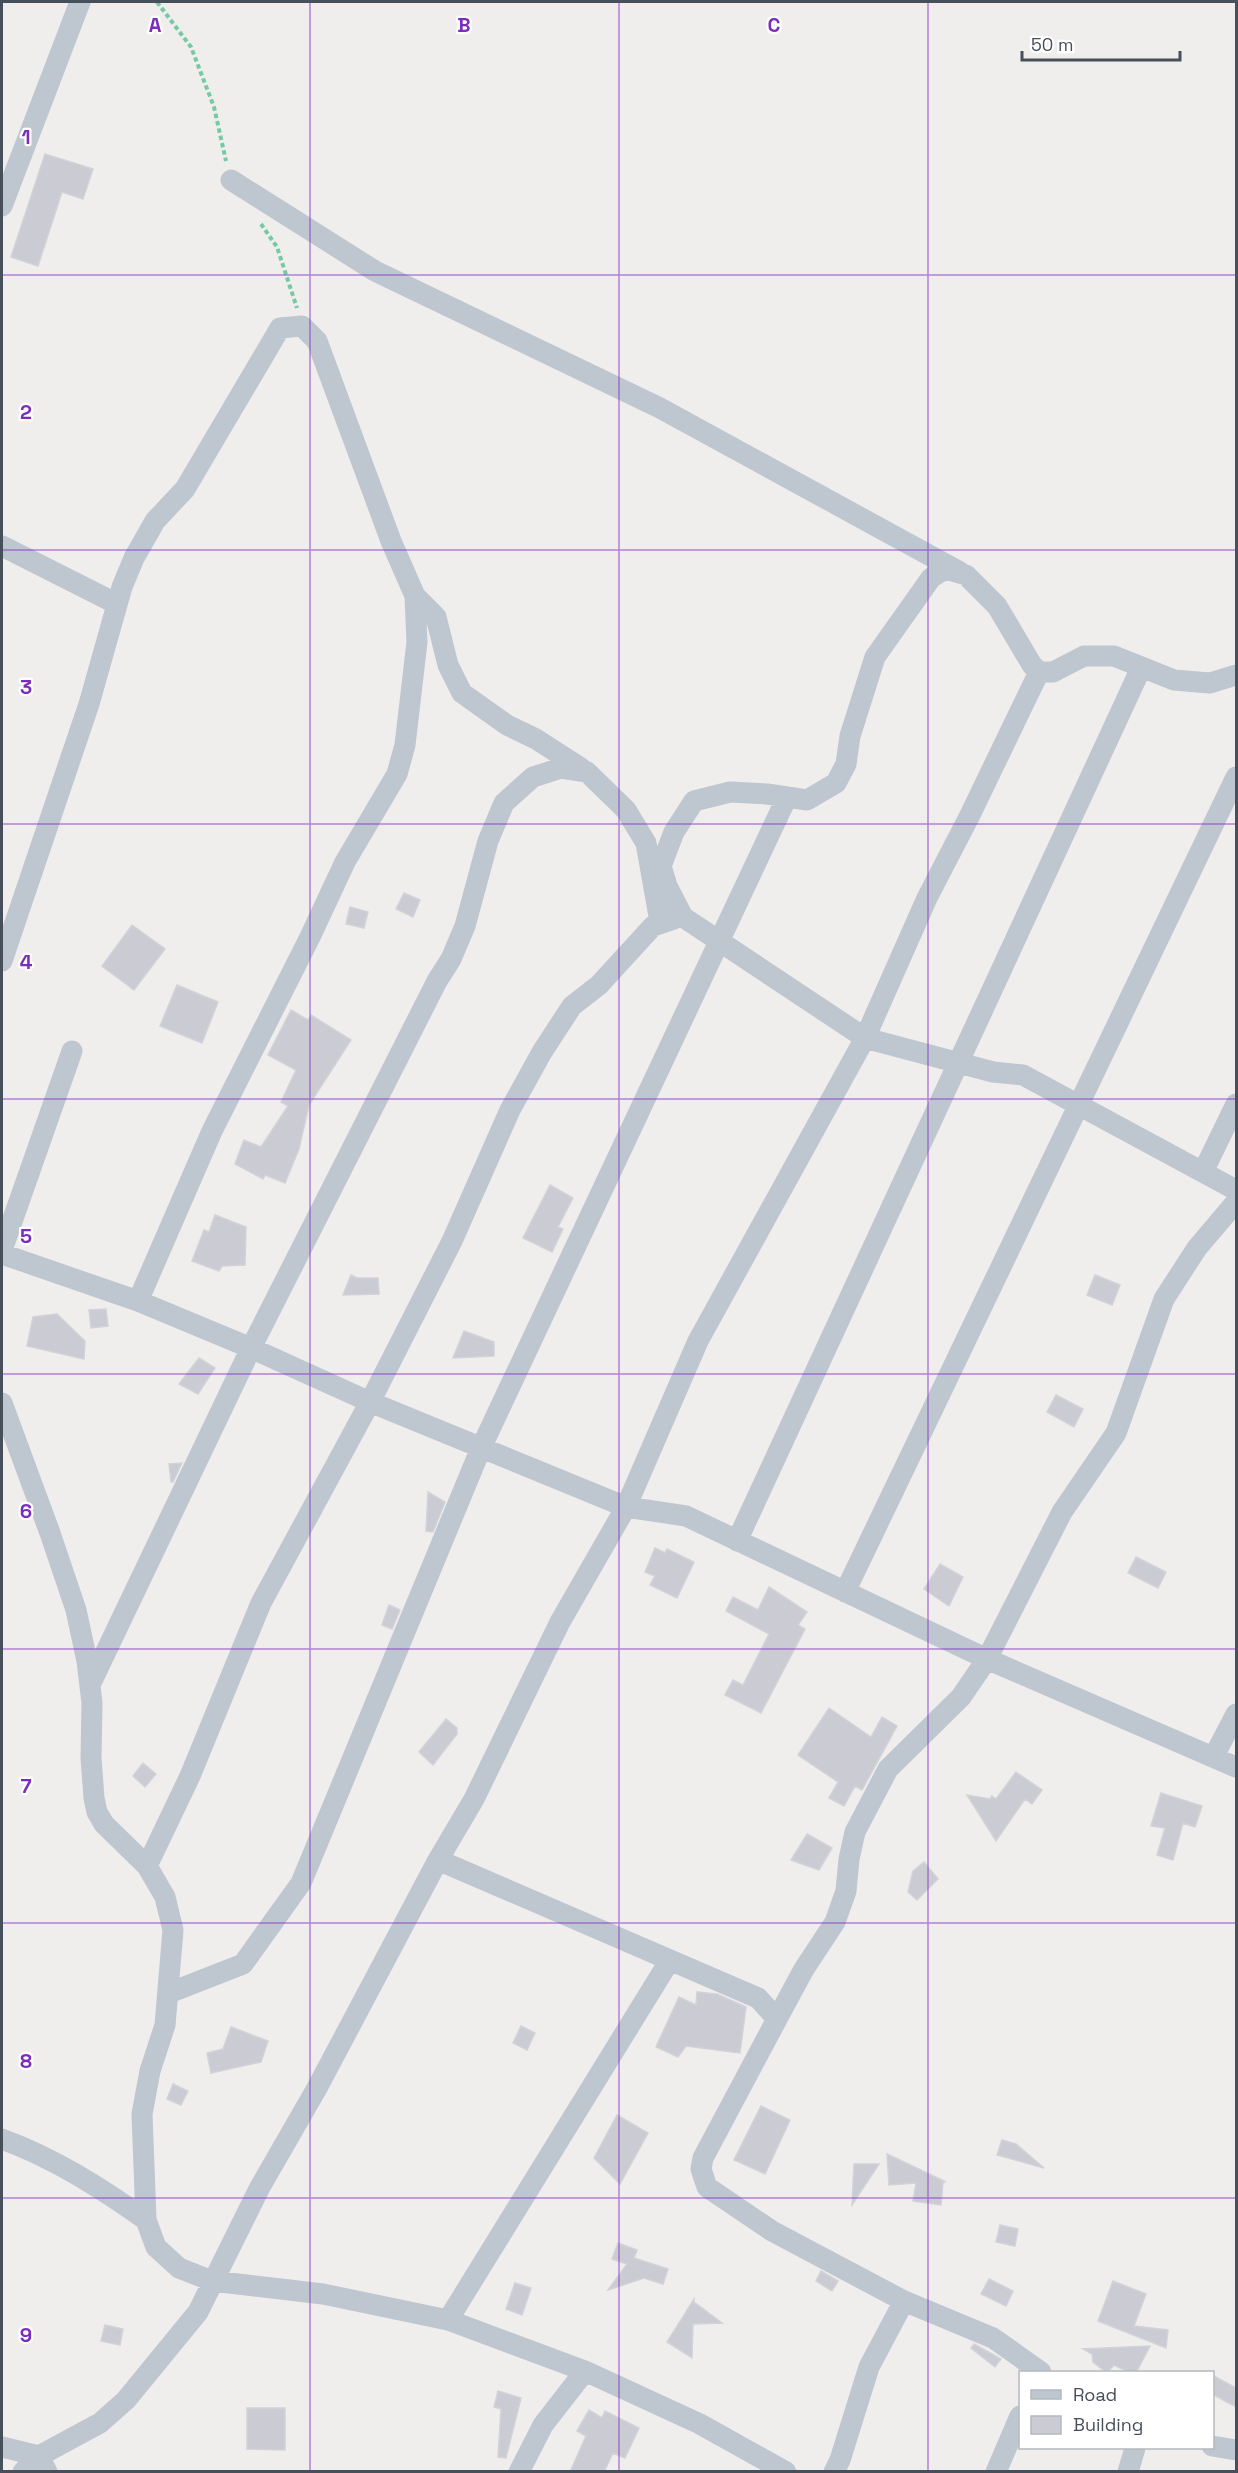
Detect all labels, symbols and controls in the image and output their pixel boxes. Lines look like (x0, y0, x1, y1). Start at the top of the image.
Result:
text: A (149, 12, 162, 38)
text: B (457, 12, 471, 38)
text: C (768, 12, 781, 38)
scale bar (1022, 24, 1180, 62)
text: 50 m (1031, 33, 1073, 56)
text: 1 (21, 124, 31, 150)
text: 2 (20, 399, 32, 425)
text: 3 (20, 674, 32, 700)
text: 4 (20, 949, 33, 975)
text: 5 (20, 1223, 32, 1249)
text: 6 (20, 1498, 32, 1524)
text: 7 (20, 1773, 32, 1799)
text: 8 (20, 2048, 32, 2074)
text: 9 (20, 2322, 32, 2348)
legend (1019, 2371, 1214, 2449)
text: Road (1073, 2383, 1117, 2406)
text: Building (1073, 2413, 1143, 2436)

